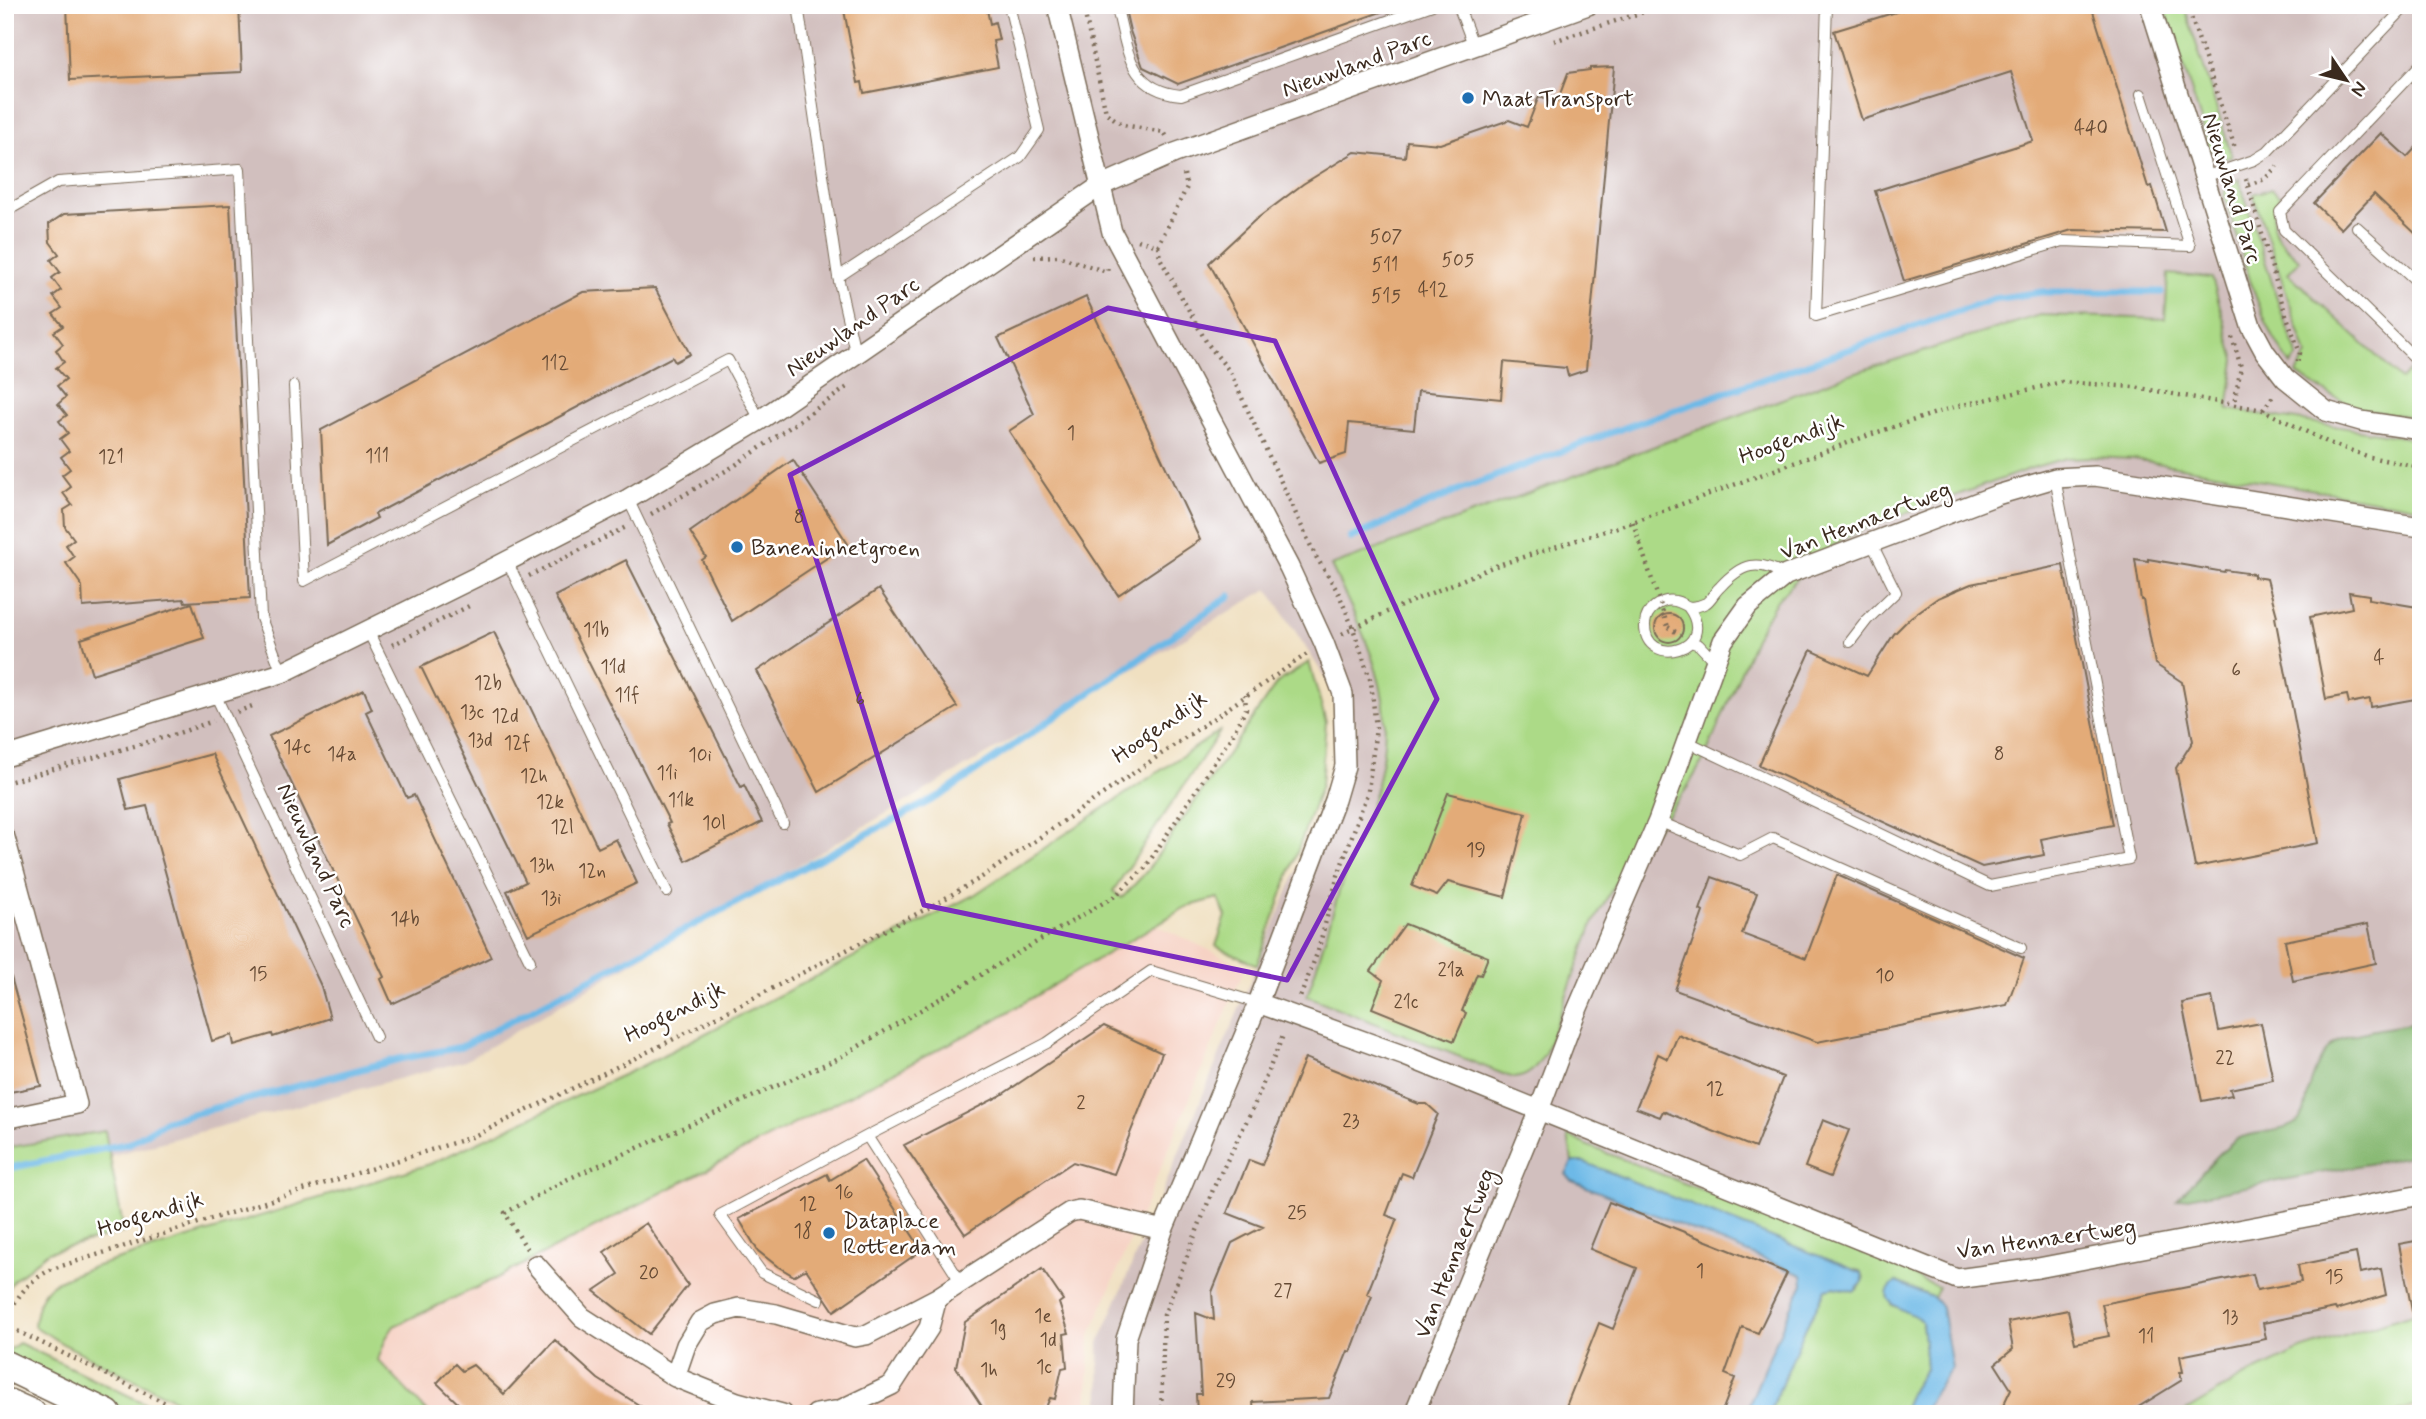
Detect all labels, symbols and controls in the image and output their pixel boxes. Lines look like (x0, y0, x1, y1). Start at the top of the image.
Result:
street label: Nieuwland Parc (1278, 24, 1435, 106)
north arrow (2310, 46, 2380, 116)
text: N (2345, 77, 2373, 101)
place label: Maat Transport (1482, 85, 1634, 115)
marker: Maat Transport (1460, 90, 1476, 106)
street label: Nieuwland Parc (2194, 109, 2268, 268)
house number: 440 (2074, 116, 2108, 141)
house number: 507 (1370, 225, 1402, 250)
house number: 505 (1442, 248, 1474, 273)
house number: 511 (1372, 253, 1398, 278)
street label: Nieuwland Parc (781, 271, 926, 385)
house number: 412 (1418, 278, 1448, 303)
house number: 515 (1371, 284, 1401, 309)
house number: 112 (541, 351, 569, 376)
street label: Hoogendijk (1735, 407, 1849, 475)
house number: 1 (1067, 421, 1075, 446)
house number: 111 (365, 444, 389, 469)
house number: 121 (98, 445, 124, 470)
street label: Van Hennaertweg (1776, 475, 1956, 570)
house number: 8 (794, 505, 804, 530)
place label: Baneninhetgroen (751, 534, 920, 564)
marker: Baneninhetgroen (729, 539, 745, 555)
house number: 11b (583, 618, 609, 643)
house number: 4 (2373, 646, 2385, 671)
house number: 11d (600, 655, 626, 680)
house number: 6 (2231, 658, 2241, 683)
house number: 12b (474, 671, 502, 696)
house number: 11f (615, 683, 639, 708)
street label: Hoogendijk (1107, 684, 1215, 773)
house number: 6 (855, 687, 865, 712)
house number: 13c (460, 700, 484, 725)
house number: 12d (491, 704, 519, 729)
house number: 13d (467, 728, 493, 753)
house number: 12f (504, 731, 530, 756)
house number: 14c (283, 735, 311, 760)
house number: 14a (327, 742, 357, 767)
house number: 8 (1994, 742, 2004, 767)
house number: 10i (688, 743, 712, 768)
house number: 11i (657, 761, 677, 786)
house number: 12h (520, 764, 548, 789)
street label: Nieuwland Parc (269, 779, 362, 933)
house number: 11k (668, 788, 695, 813)
house number: 12k (536, 790, 564, 815)
house number: 10l (702, 811, 726, 836)
house number: 12l (550, 815, 574, 840)
house number: 19 (1466, 838, 1486, 863)
house number: 13h (529, 853, 555, 878)
house number: 12n (578, 859, 606, 884)
house number: 13i (541, 886, 561, 911)
house number: 14b (390, 907, 420, 932)
house number: 21a (1437, 958, 1465, 983)
house number: 15 (249, 962, 267, 987)
house number: 10 (1875, 964, 1895, 989)
street label: Hoogendijk (619, 975, 731, 1053)
house number: 21c (1393, 990, 1419, 1015)
house number: 22 (2215, 1046, 2235, 1071)
house number: 12 (1706, 1077, 1724, 1102)
house number: 2 (1076, 1091, 1086, 1116)
house number: 23 (1342, 1109, 1360, 1134)
street label: Van Hennaertweg (1408, 1164, 1505, 1344)
house number: 16 (834, 1180, 854, 1205)
street label: Hoogendijk (94, 1185, 208, 1247)
house number: 12 (799, 1192, 817, 1217)
house number: 25 (1287, 1201, 1307, 1226)
place label: Dataplace Rotterdam (843, 1207, 957, 1263)
street label: Van Hennaertweg (1955, 1213, 2138, 1269)
house number: 18 (794, 1219, 812, 1244)
marker: Dataplace Rotterdam (821, 1225, 837, 1241)
house number: 1 (1696, 1259, 1704, 1284)
house number: 20 (639, 1261, 659, 1286)
house number: 15 (2325, 1265, 2343, 1290)
house number: 27 (1274, 1279, 1292, 1304)
house number: 1e (1034, 1304, 1052, 1329)
house number: 13 (2222, 1305, 2238, 1330)
house number: 1g (990, 1315, 1006, 1341)
house number: 11 (2138, 1324, 2154, 1349)
house number: 1d (1039, 1328, 1057, 1353)
house number: 1c (1036, 1355, 1052, 1380)
house number: 1h (980, 1358, 998, 1383)
house number: 29 (1216, 1369, 1236, 1394)

